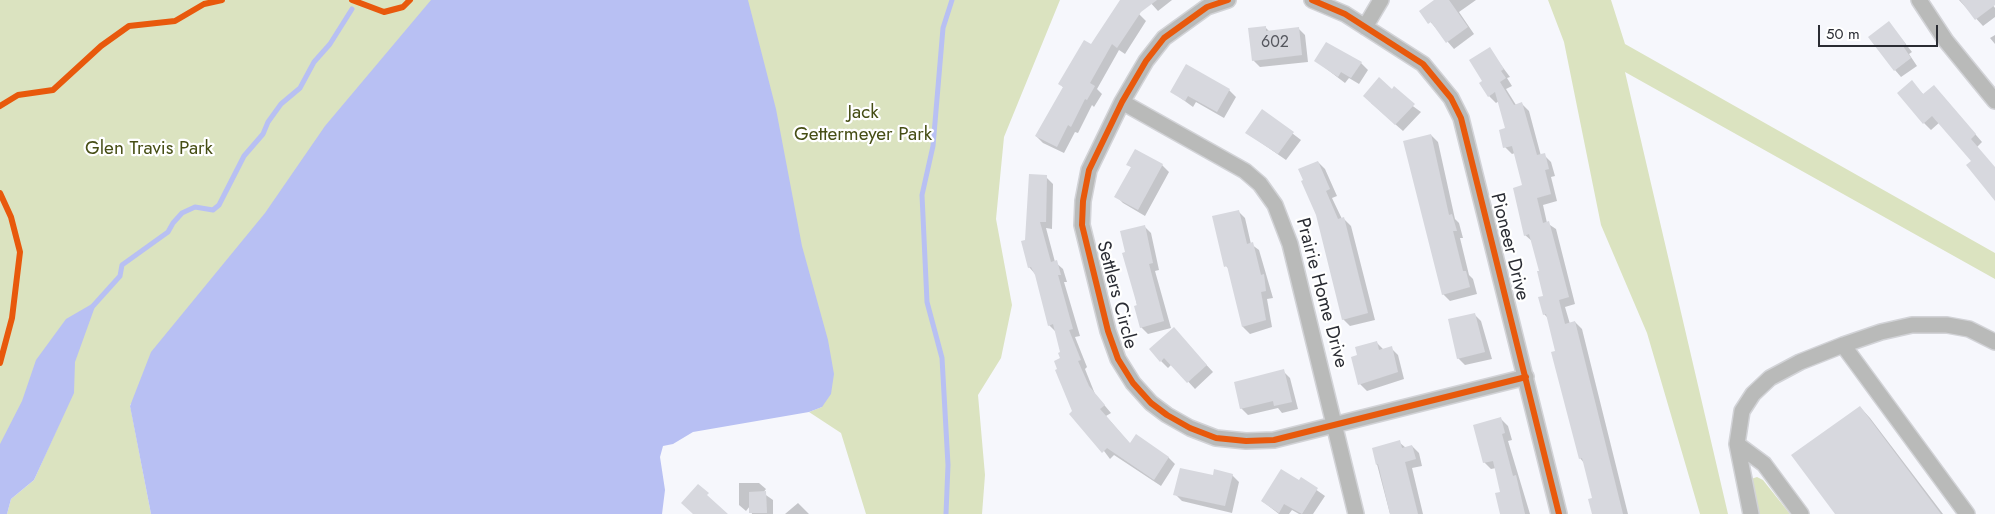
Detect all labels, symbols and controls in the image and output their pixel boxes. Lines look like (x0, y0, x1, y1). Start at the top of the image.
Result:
scale bar (1820, 15, 1940, 47)
text: 50 m (1826, 23, 1860, 45)
house number: 602 (1261, 33, 1289, 53)
park label: Jack Gettermeyer Park (794, 102, 932, 146)
park label: Glen Travis Park (85, 138, 213, 160)
street label: Pioneer Drive (1485, 191, 1533, 303)
street label: Prairie Home Drive (1290, 216, 1352, 370)
street label: Settlers Circle (1091, 239, 1141, 351)

